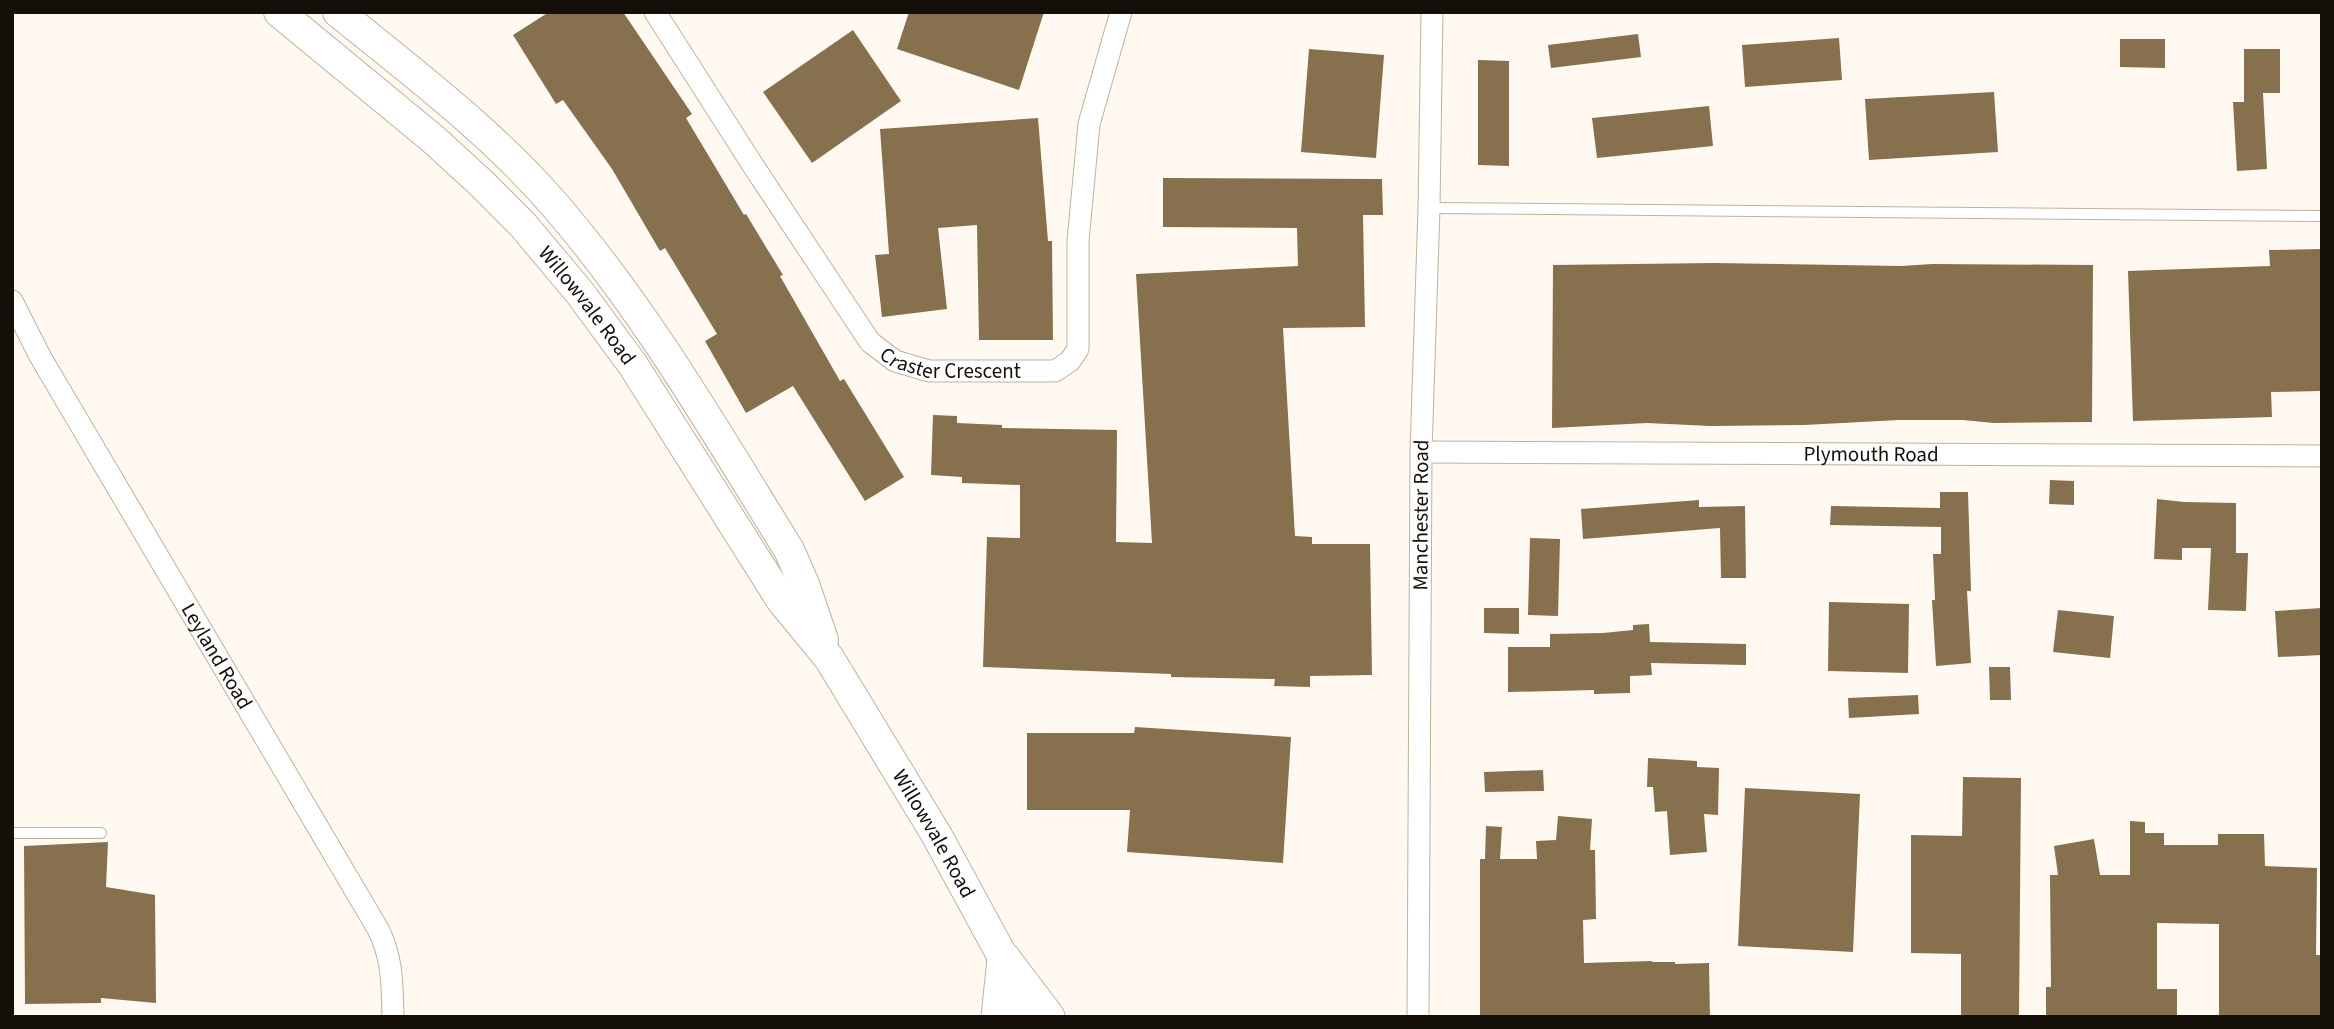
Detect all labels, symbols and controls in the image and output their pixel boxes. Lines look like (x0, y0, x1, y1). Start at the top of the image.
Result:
street label: Willowvale Road (531, 239, 643, 371)
street label: Craster Crescent (873, 340, 1021, 386)
street label: Manchester Road (1405, 439, 1436, 591)
street label: Plymouth Road (1803, 439, 1939, 469)
street label: Leyland Road (174, 597, 260, 715)
street label: Willowvale Road (885, 764, 983, 903)

